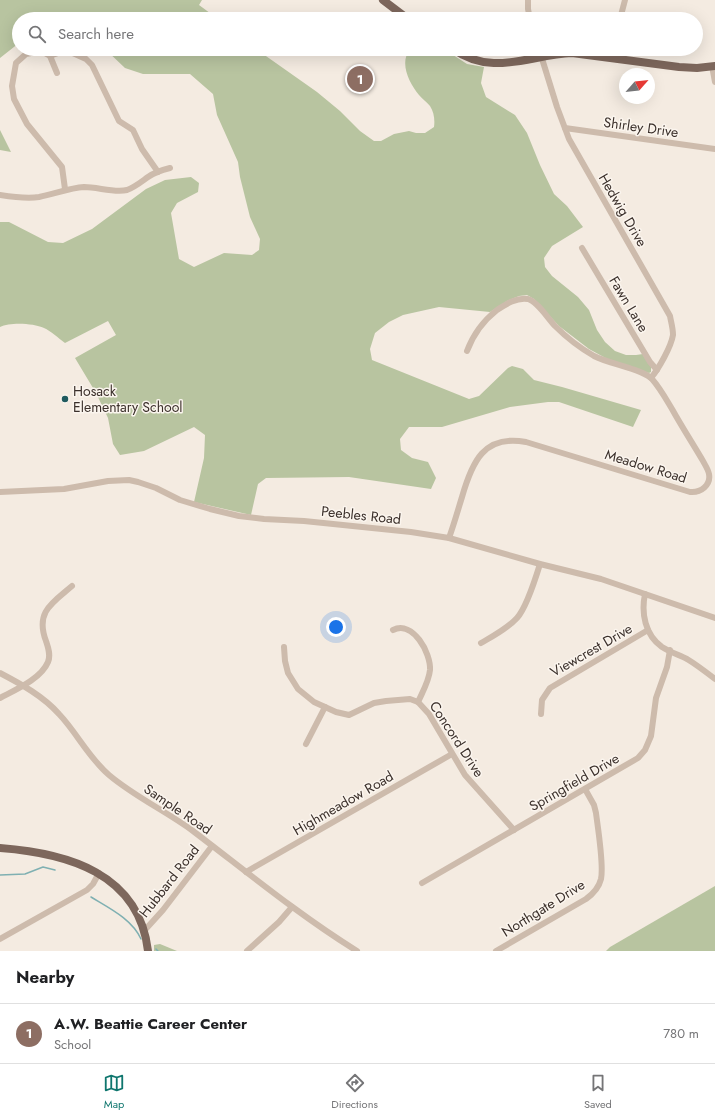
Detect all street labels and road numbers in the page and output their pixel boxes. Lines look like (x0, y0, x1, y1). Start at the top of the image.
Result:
street label: Shirley Drive (602, 112, 680, 142)
street label: Hedwig Drive (594, 170, 652, 250)
street label: Fawn Lane (604, 272, 654, 336)
street label: Meadow Road (603, 444, 689, 488)
street label: Peebles Road (320, 501, 402, 529)
street label: Viewcrest Drive (546, 618, 636, 682)
street label: Concord Drive (425, 697, 489, 781)
street label: Springfield Drive (525, 748, 623, 816)
street label: Highmeadow Road (289, 766, 397, 840)
street label: Sample Road (140, 779, 216, 839)
street label: Hubbard Road (134, 840, 204, 922)
street label: Northgate Drive (498, 874, 588, 942)

